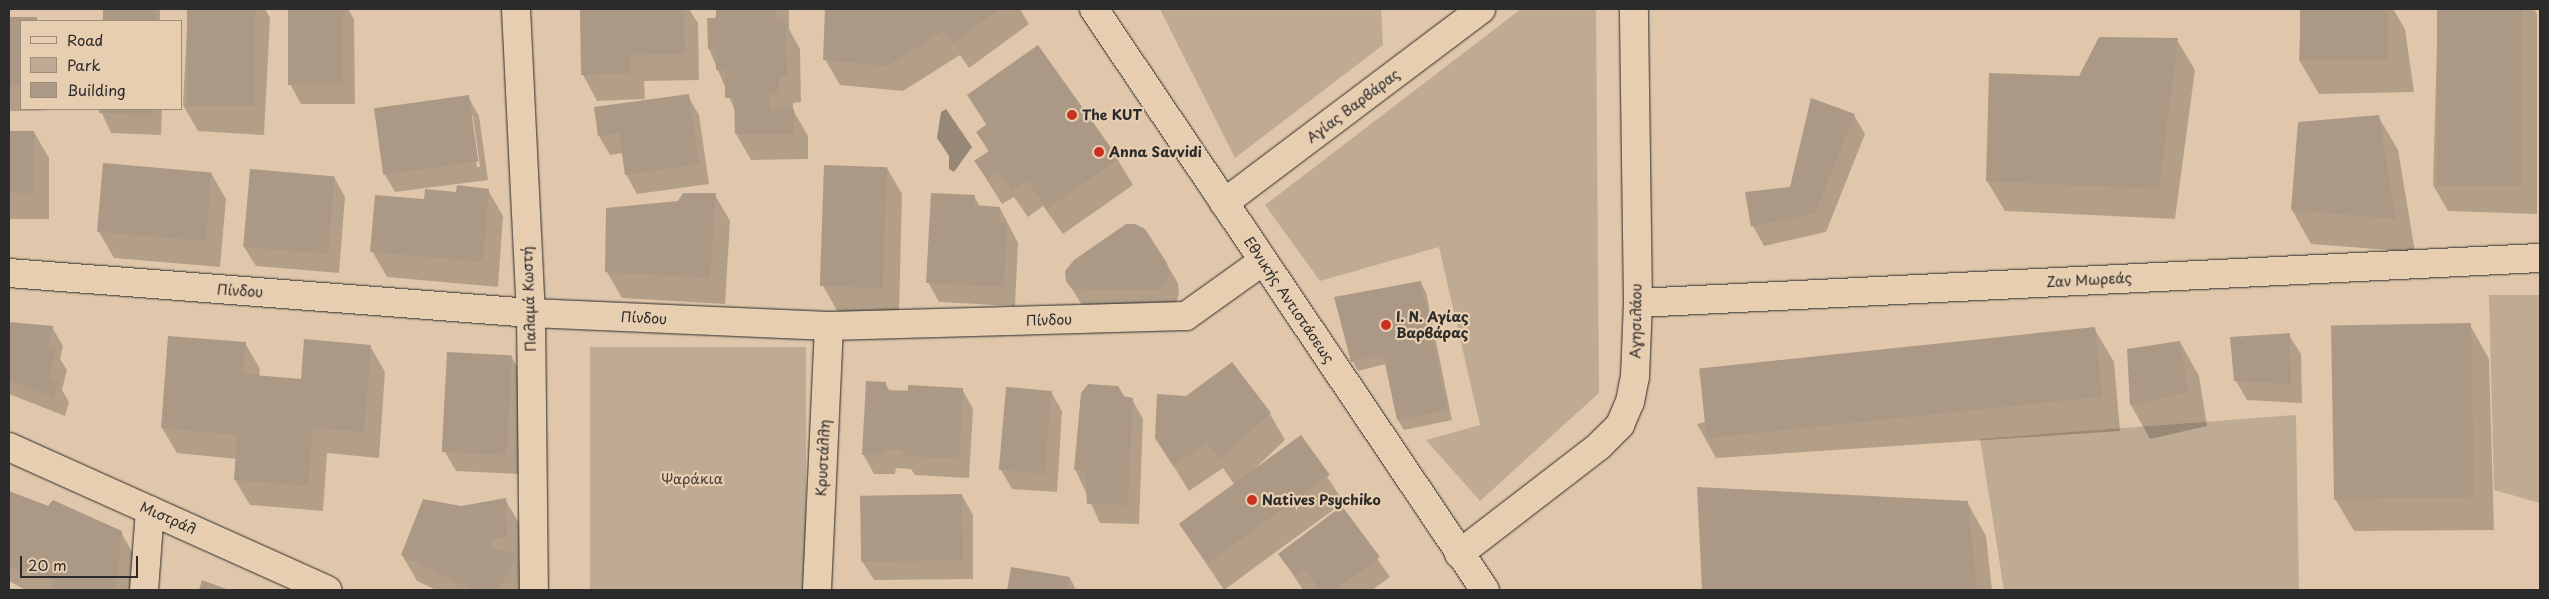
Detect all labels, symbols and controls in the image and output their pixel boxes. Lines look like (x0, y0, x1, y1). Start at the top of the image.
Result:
legend (20, 20, 182, 110)
text: Road (67, 28, 103, 51)
text: Park (67, 53, 101, 76)
street label: Αγίας Βαρβάρας (1303, 65, 1403, 147)
text: Building (67, 78, 126, 101)
place label: The KUT (1082, 107, 1142, 123)
marker: The KUT (1066, 109, 1078, 121)
place label: Anna Savvidi (1109, 144, 1201, 160)
marker: Anna Savvidi (1093, 146, 1105, 158)
street label: Εθνικής Αντιστάσεως (1240, 234, 1338, 366)
street label: Παλαμά Κωστή (519, 246, 539, 352)
street label: Ζαν Μωρεάς (2045, 269, 2133, 291)
street label: Πίνδου (216, 281, 264, 301)
street label: Αγησιλάου (1627, 283, 1645, 359)
street label: Πίνδου (620, 308, 668, 328)
place label: Ι. Ν. Αγίας Βαρβάρας (1396, 309, 1469, 342)
street label: Πίνδου (1026, 311, 1072, 329)
marker: Ι. Ν. Αγίας Βαρβάρας (1380, 319, 1392, 331)
street label: Κρυστάλλη (813, 419, 833, 497)
park label: Ψαράκια (661, 471, 723, 487)
place label: Natives Psychiko (1262, 492, 1381, 508)
marker: Natives Psychiko (1246, 494, 1258, 506)
street label: Μιστράλ (137, 498, 199, 538)
scale bar (22, 546, 140, 578)
text: 20 m (28, 553, 67, 576)

